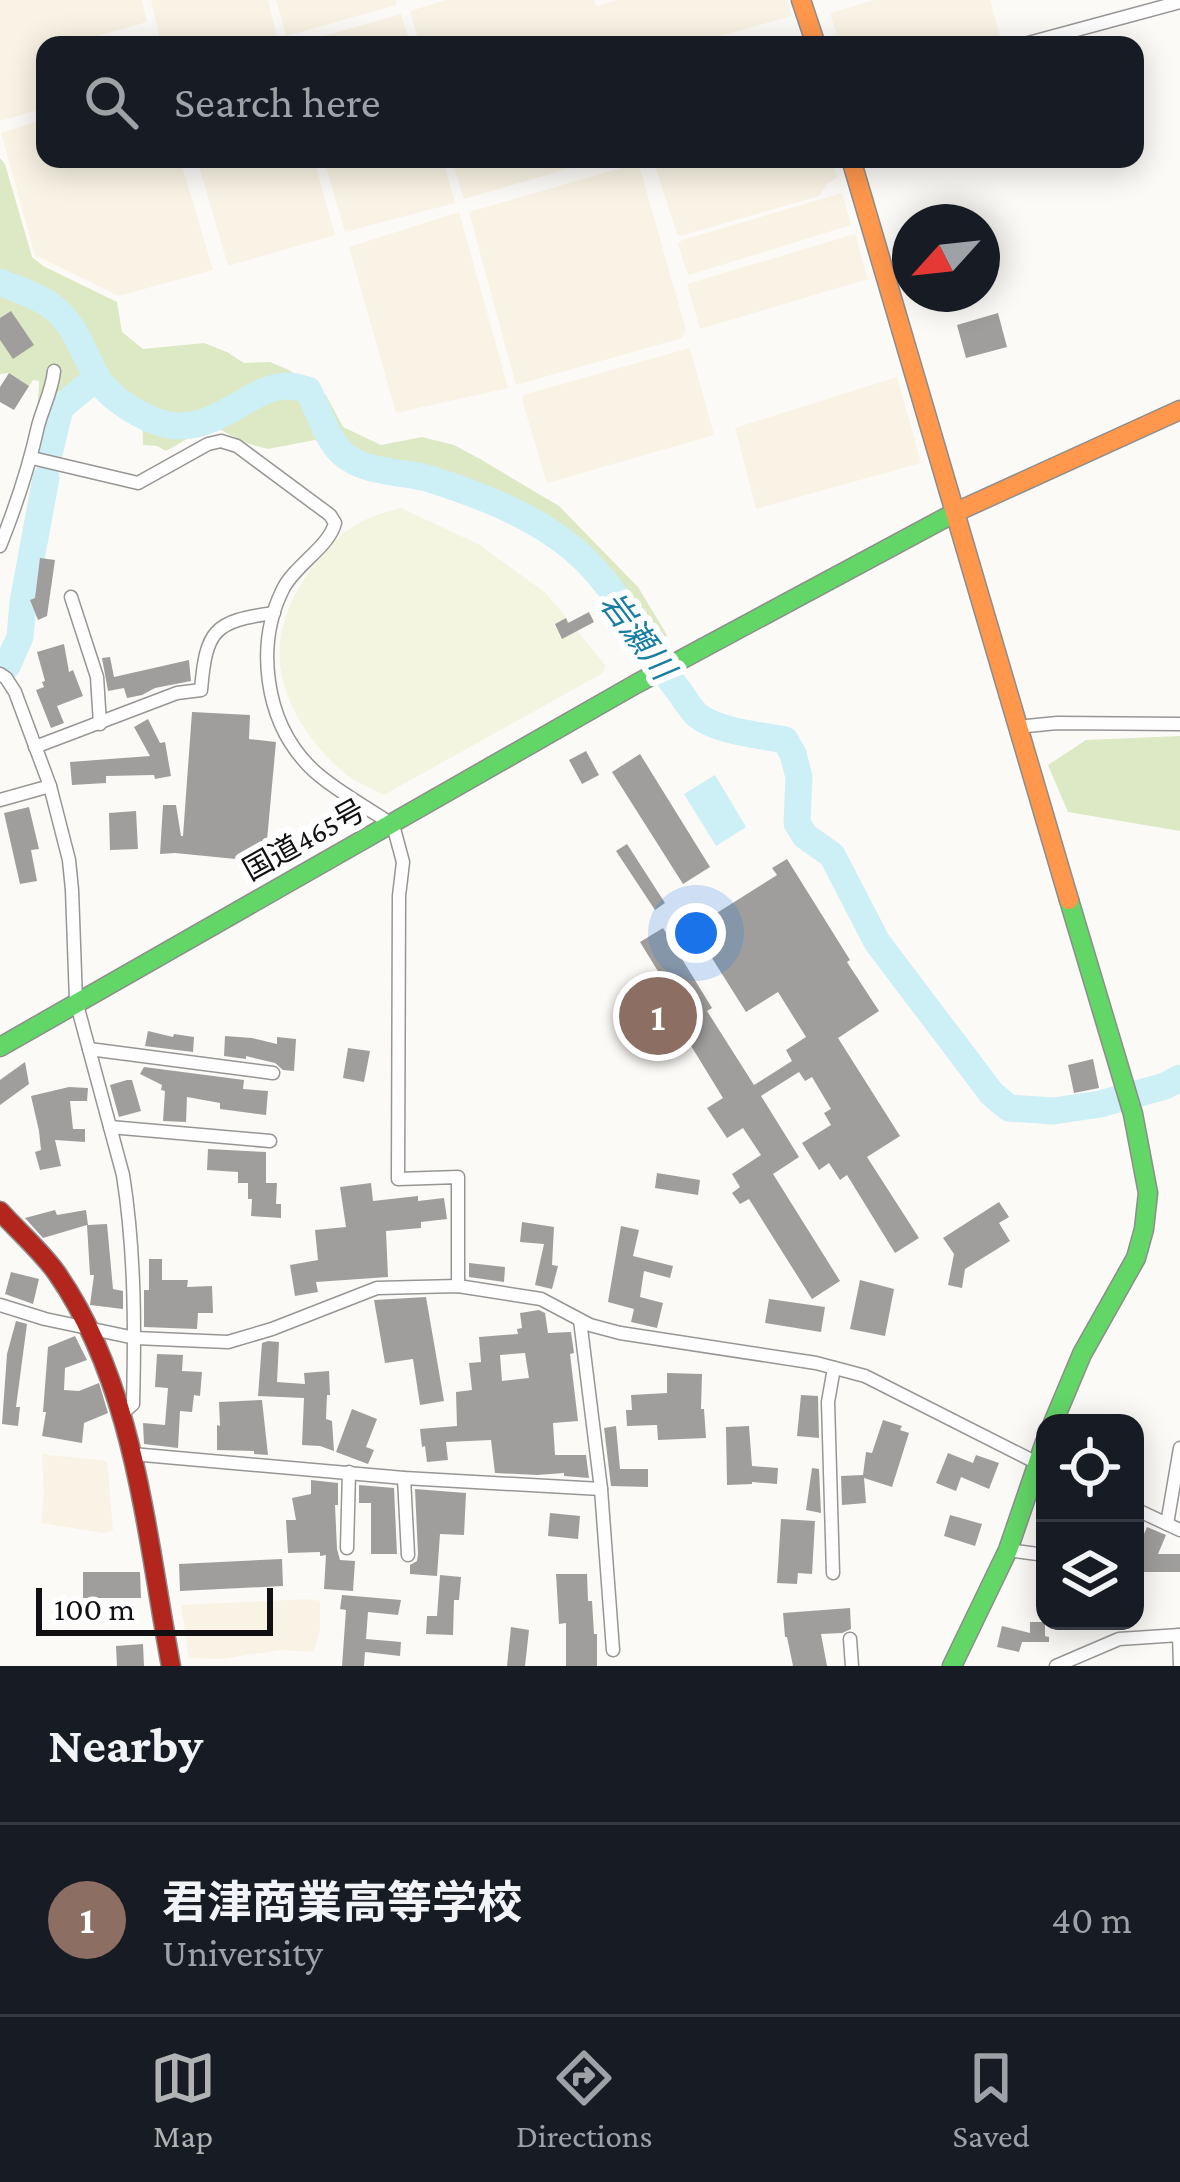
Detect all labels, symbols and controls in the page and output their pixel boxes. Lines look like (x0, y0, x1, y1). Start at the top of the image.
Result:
search box (36, 36, 1144, 168)
icon: search (78, 69, 144, 135)
text: Search here (174, 77, 381, 127)
north arrow (892, 204, 1000, 312)
water label: 岩瀬川 (593, 585, 684, 688)
street label: 国道465号 (237, 793, 370, 887)
your location (666, 903, 726, 963)
pin: 1 (619, 971, 697, 1061)
map controls (1036, 1414, 1144, 1630)
button: locate (1036, 1414, 1144, 1522)
button: layers (1036, 1522, 1144, 1630)
scale bar (36, 1582, 273, 1635)
text: 100 m (54, 1590, 135, 1627)
text: Nearby (48, 1716, 203, 1773)
text: 君津商業高等学校 (162, 1878, 522, 1928)
text: 1 (80, 1898, 94, 1941)
text: 40 m (1051, 1898, 1132, 1941)
text: University (162, 1931, 323, 1974)
tab: Map (150, 2045, 216, 2154)
tab: Directions (516, 2045, 653, 2154)
tab: Saved (953, 2045, 1030, 2154)

